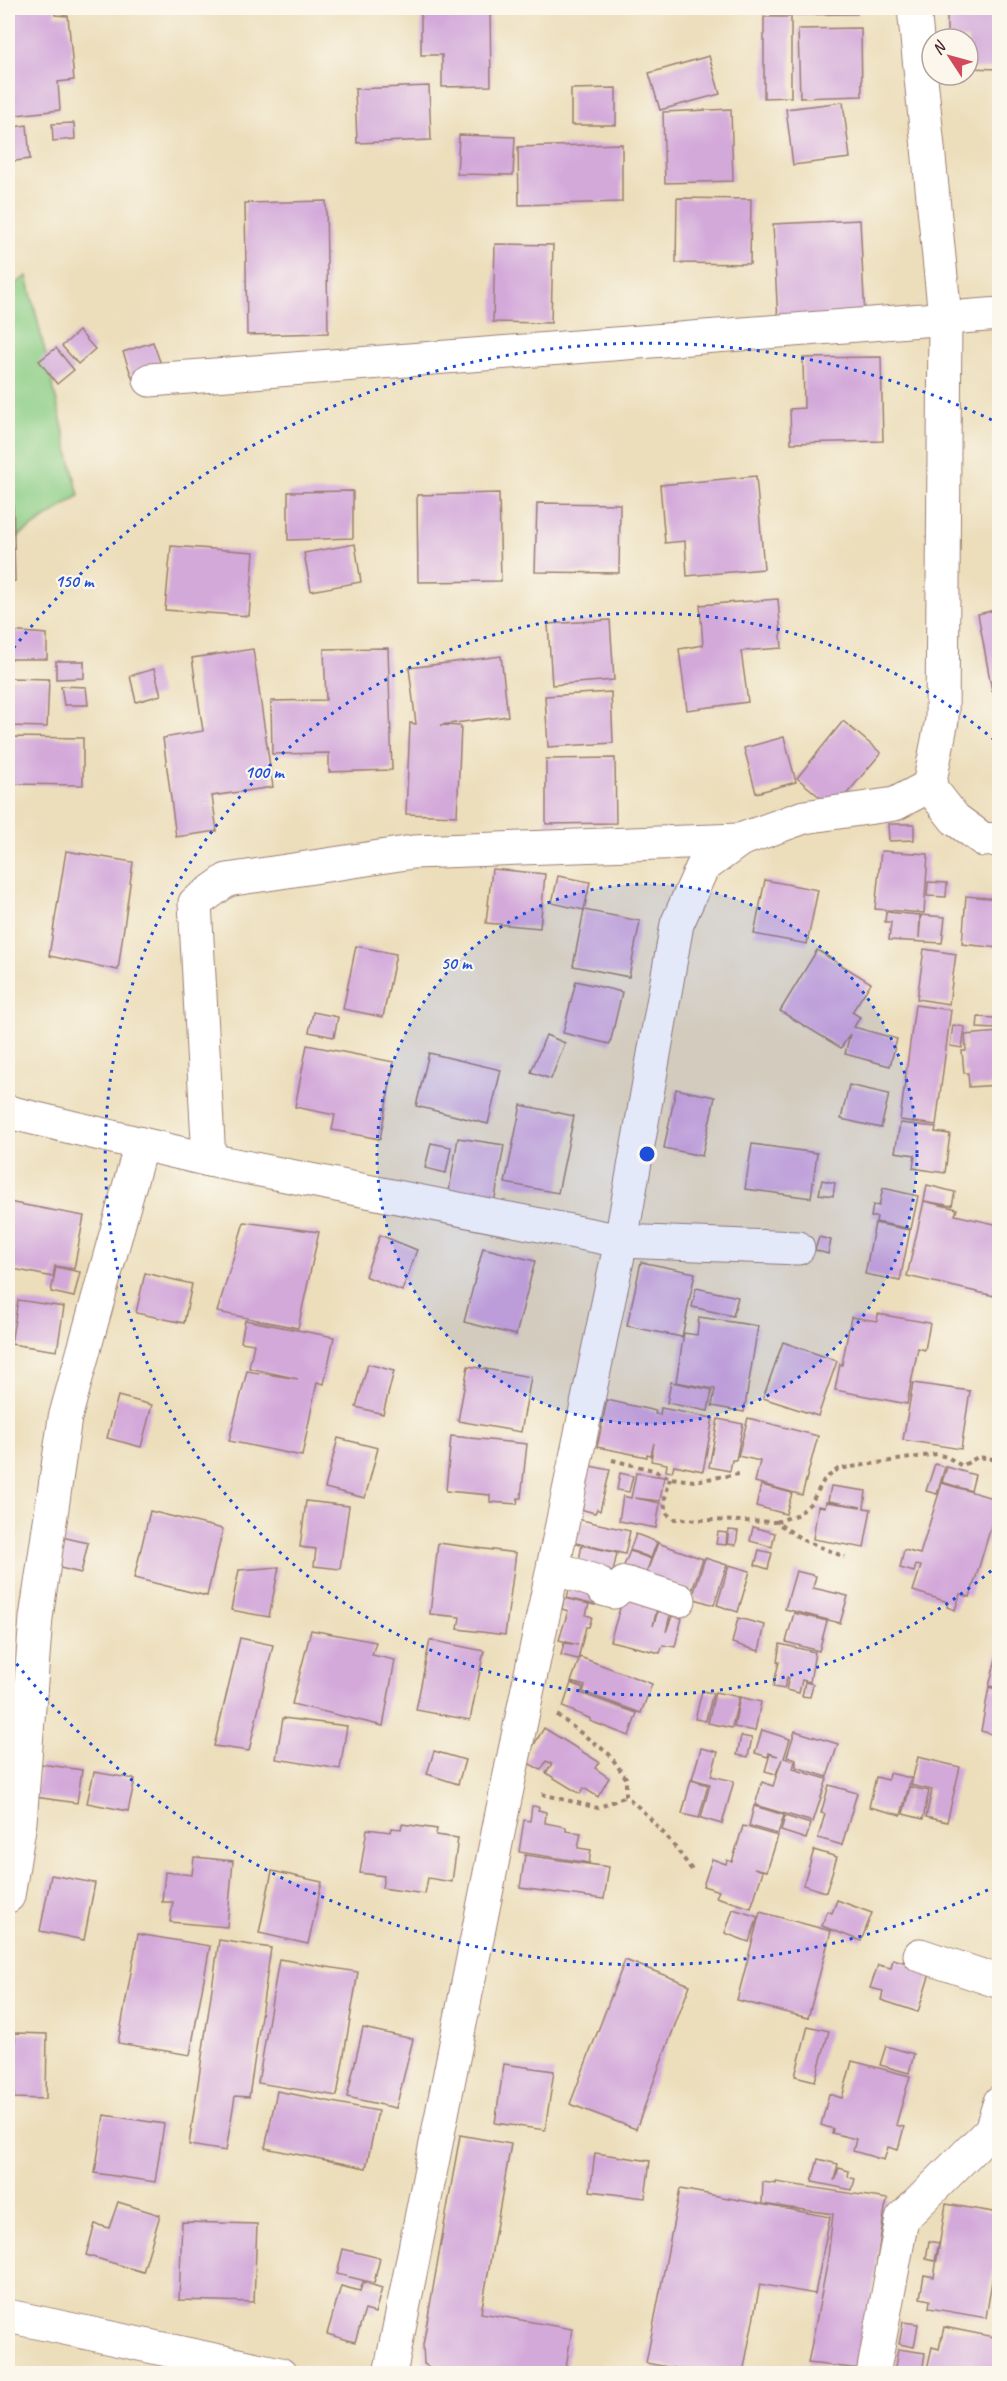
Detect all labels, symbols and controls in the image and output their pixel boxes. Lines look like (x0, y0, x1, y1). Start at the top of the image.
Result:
north arrow (920, 27, 980, 87)
text: N (928, 36, 951, 59)
text: 150 m (55, 570, 95, 592)
text: 100 m (245, 761, 285, 783)
text: 50 m (441, 952, 473, 974)
centre of rings (637, 1144, 657, 1164)

